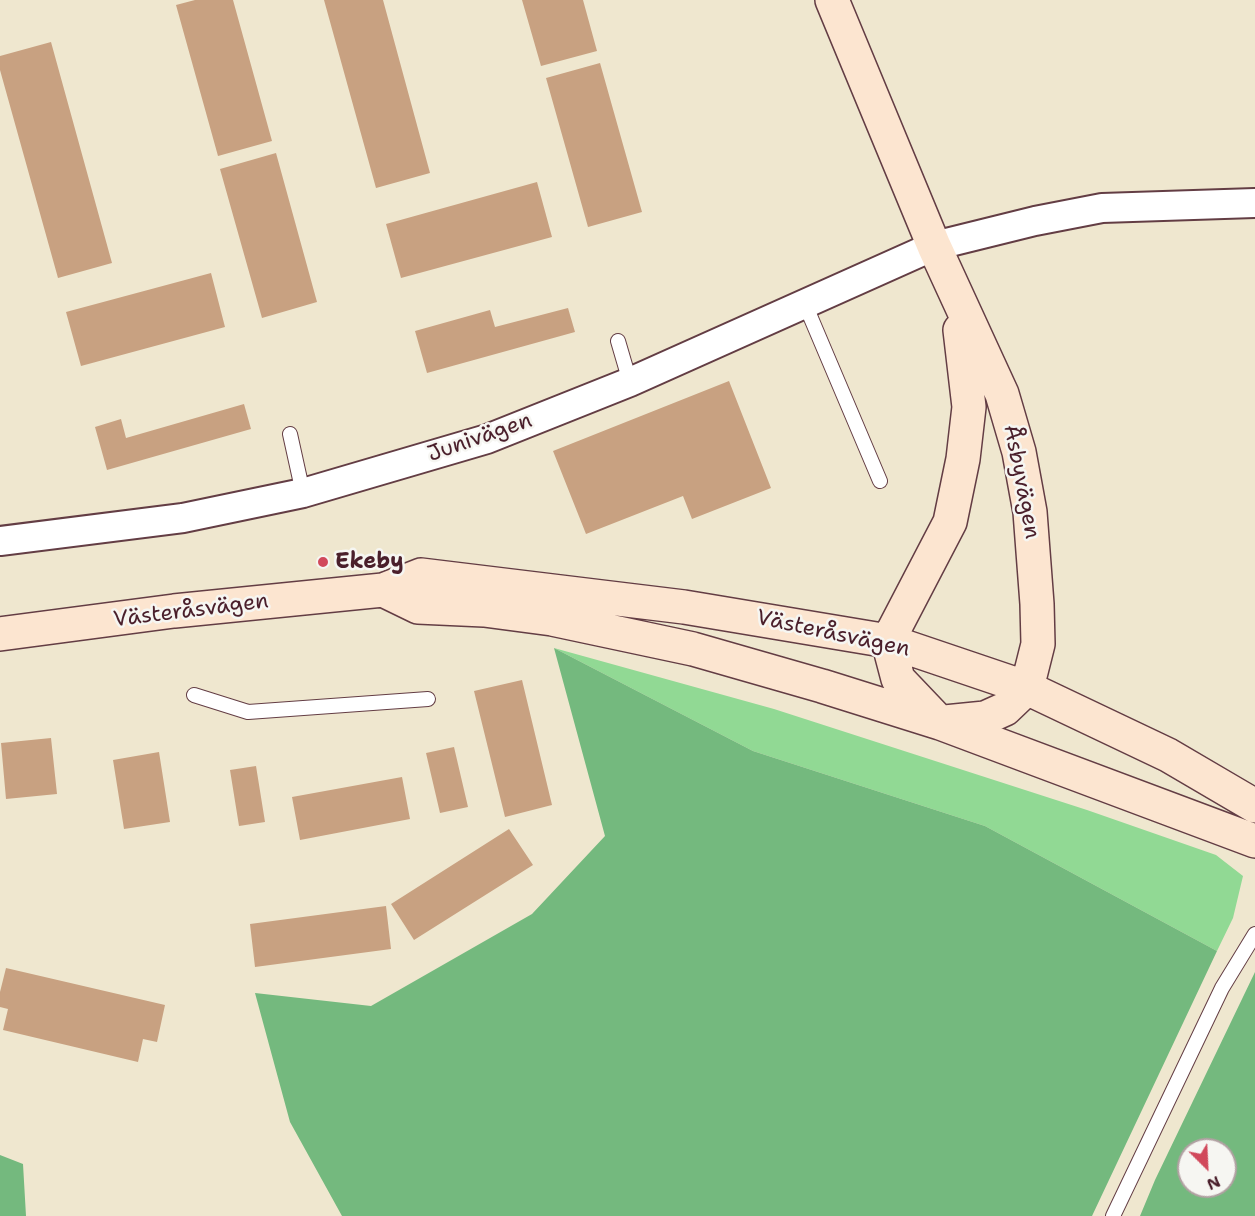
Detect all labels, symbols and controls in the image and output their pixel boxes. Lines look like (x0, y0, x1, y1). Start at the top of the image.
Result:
street label: Junivägen (424, 408, 536, 468)
street label: Åsbyvägen (997, 423, 1045, 541)
place label: Ekeby (335, 549, 404, 575)
marker: Ekeby (316, 555, 330, 569)
street label: Västeråsvägen (112, 588, 270, 634)
street label: Västeråsvägen (754, 605, 912, 663)
north arrow (1177, 1138, 1237, 1198)
text: N (1204, 1171, 1224, 1195)

